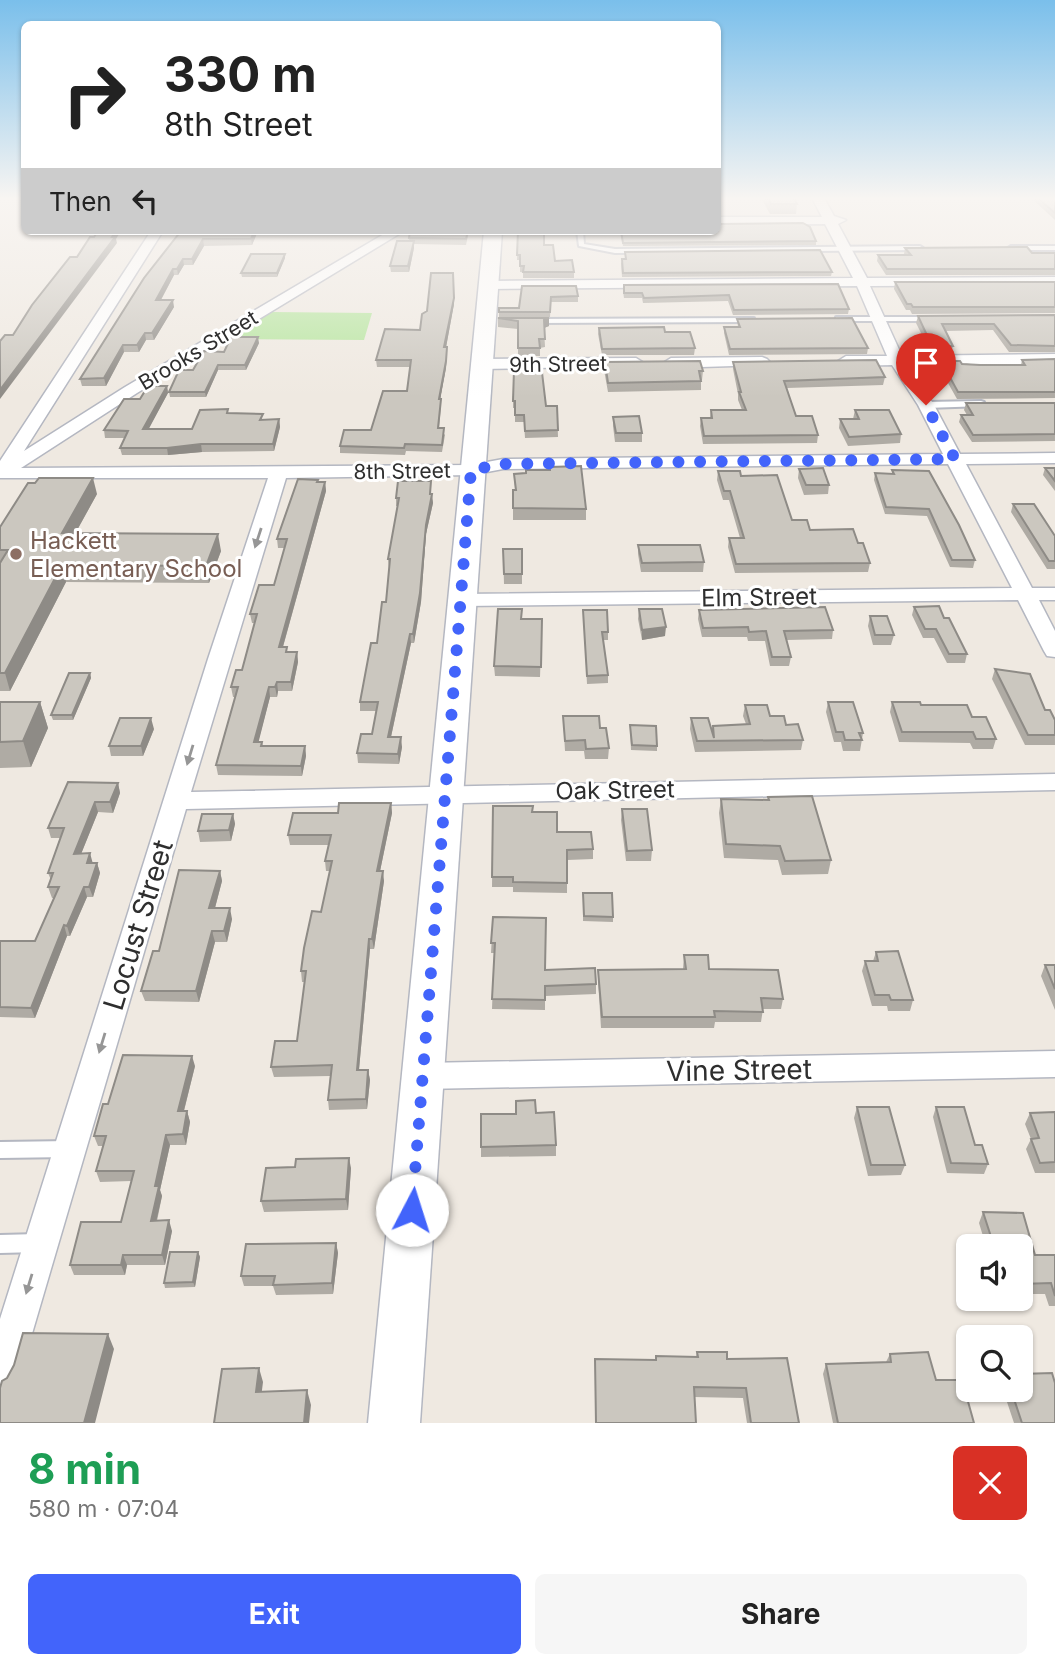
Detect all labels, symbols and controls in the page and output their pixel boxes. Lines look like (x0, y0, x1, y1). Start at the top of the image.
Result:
text: 330 m (164, 45, 317, 104)
icon: right (49, 49, 140, 140)
text: 8th Street (164, 105, 312, 144)
icon: left (126, 182, 164, 220)
text: Then (49, 186, 112, 217)
street label: Brooks Street (134, 305, 262, 395)
pin (896, 333, 956, 405)
icon: arrive (907, 344, 945, 382)
street label: 9th Street (509, 351, 607, 377)
street label: 8th Street (353, 458, 451, 484)
place label: Hackett Elementary School (30, 526, 242, 583)
one-way arrow (252, 528, 263, 549)
marker: Hackett Elementary School (8, 546, 24, 562)
street label: Elm Street (701, 581, 817, 613)
one-way arrow (184, 745, 194, 766)
street label: Oak Street (555, 774, 675, 806)
street label: Locust Street (96, 836, 180, 1014)
one-way arrow (97, 1033, 107, 1054)
street label: Vine Street (666, 1052, 812, 1088)
position arrow (375, 1173, 449, 1247)
map controls (956, 1234, 1033, 1402)
button: sound (956, 1234, 1033, 1311)
one-way arrow (23, 1274, 33, 1295)
button: search (956, 1325, 1033, 1402)
text: 8 min (28, 1443, 141, 1494)
button: close (953, 1446, 1027, 1520)
text: 580 m · 07:04 (28, 1495, 179, 1523)
button: Exit (28, 1574, 521, 1654)
button: Share (535, 1574, 1027, 1654)

